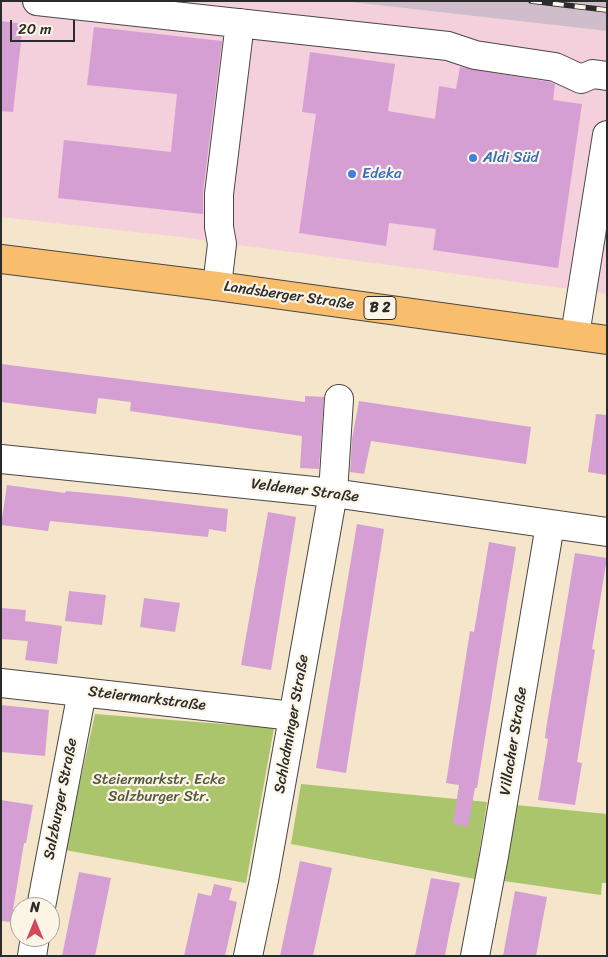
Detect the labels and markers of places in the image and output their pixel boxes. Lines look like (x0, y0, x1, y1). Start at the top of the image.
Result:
place label: Aldi Süd (483, 149, 538, 167)
marker: Aldi Süd (467, 152, 479, 164)
place label: Edeka (362, 165, 401, 183)
marker: Edeka (346, 168, 358, 180)

